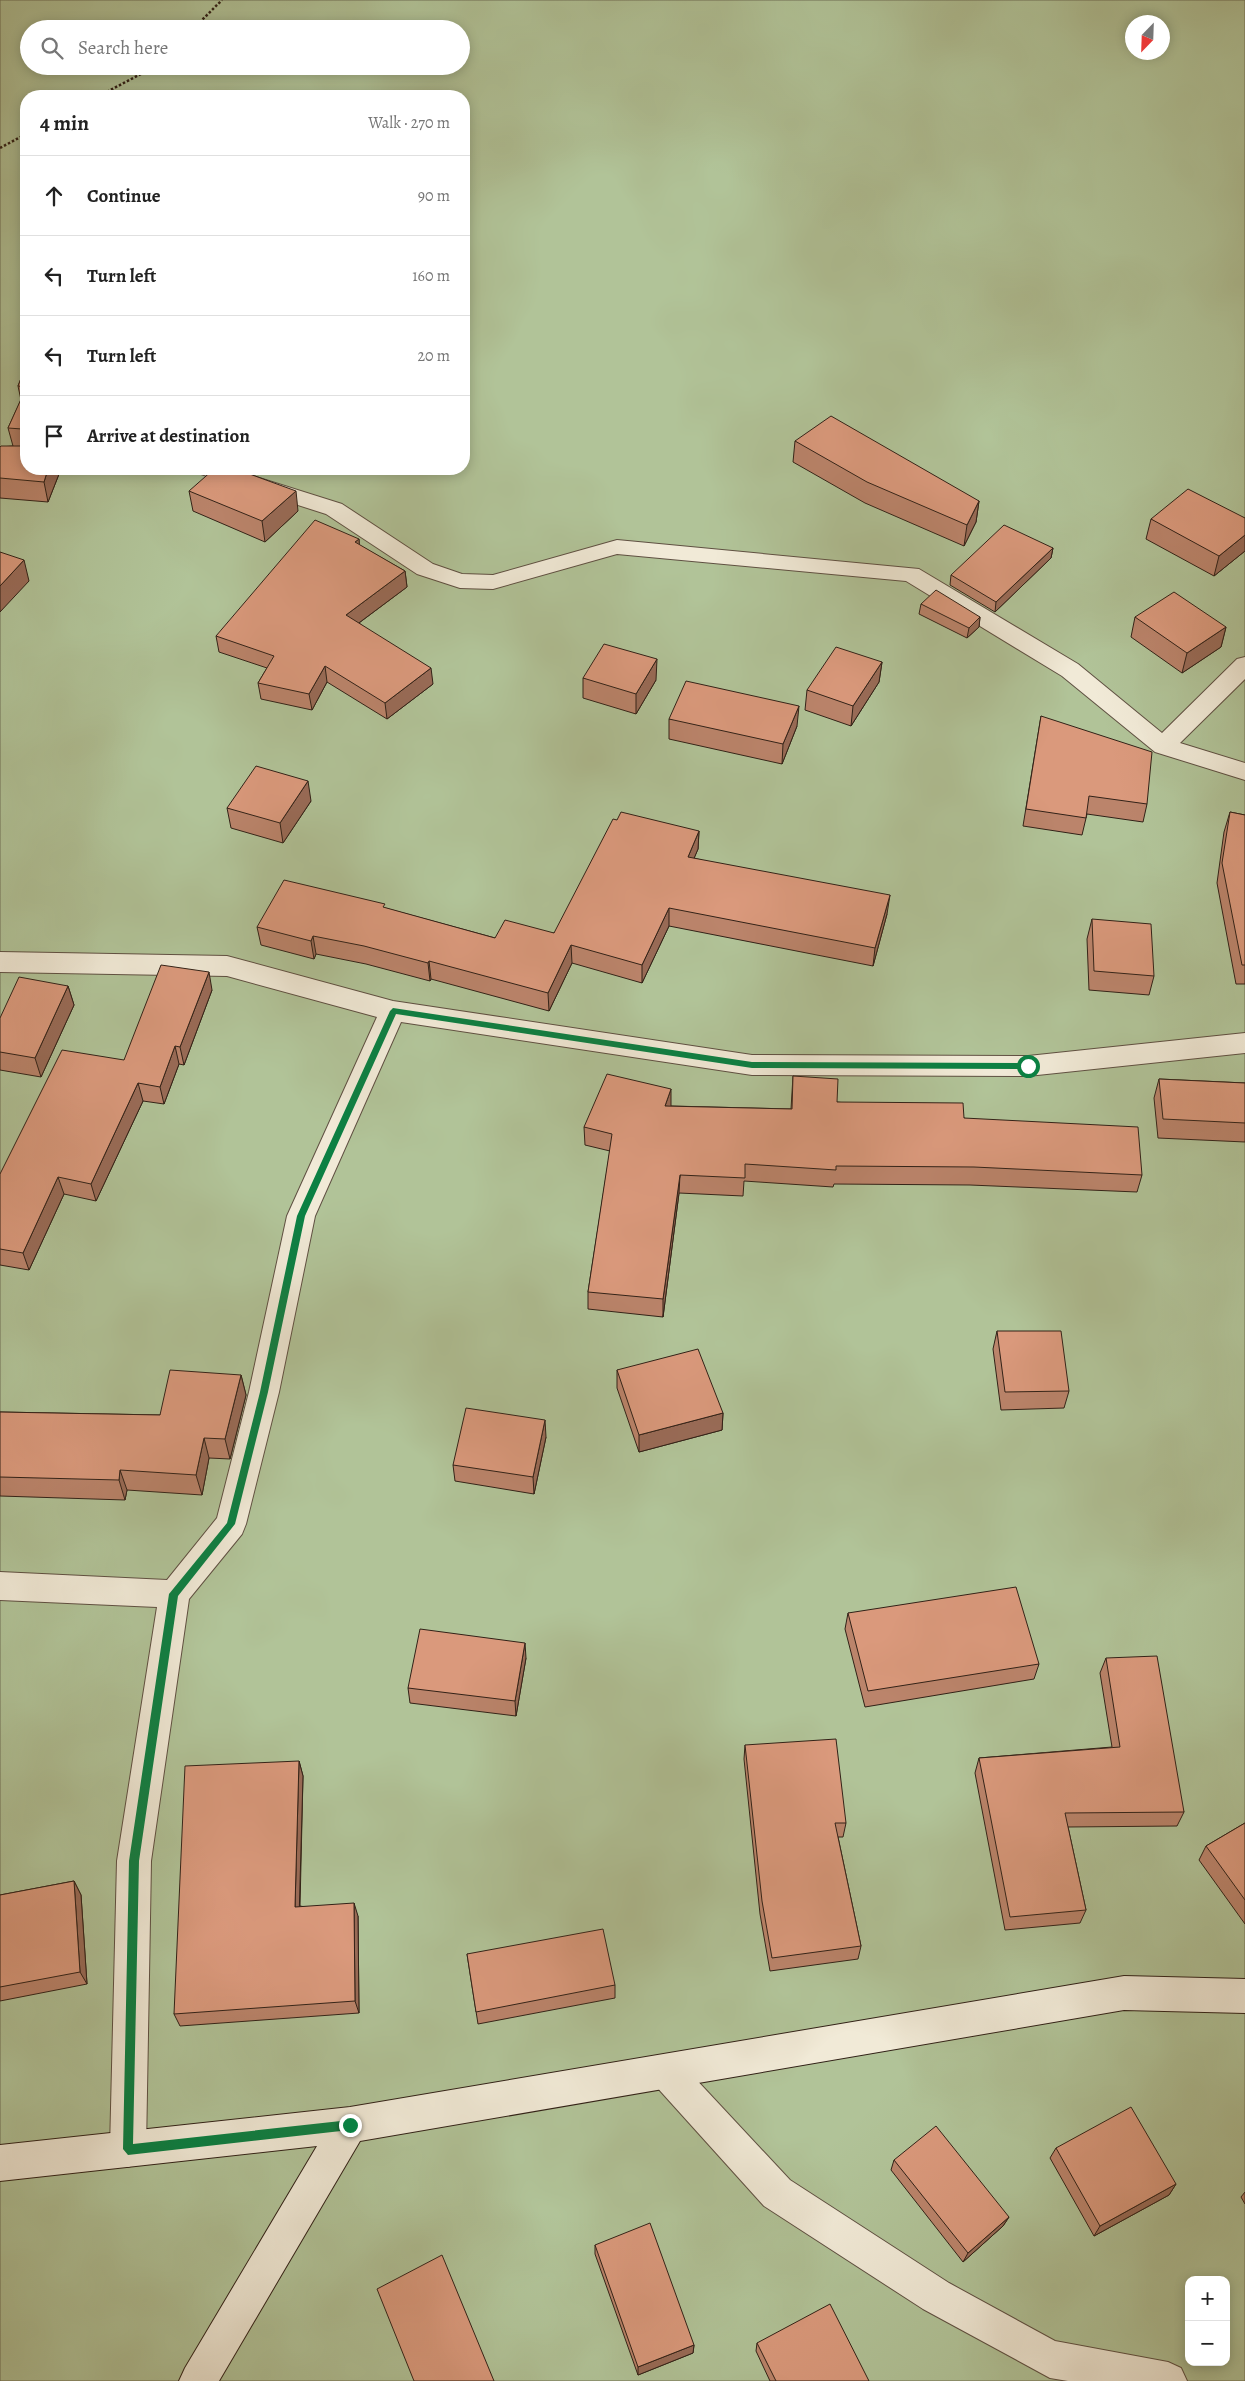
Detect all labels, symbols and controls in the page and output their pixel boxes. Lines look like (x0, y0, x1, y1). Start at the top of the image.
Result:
north arrow (1125, 15, 1170, 60)
search box (20, 20, 470, 75)
icon: search (38, 34, 66, 62)
text: Search here (78, 35, 168, 61)
text: 4 min (40, 109, 89, 137)
text: Walk · 270 m (368, 112, 450, 134)
icon: ahead (40, 182, 68, 210)
text: Continue (87, 183, 161, 209)
text: 90 m (418, 185, 450, 207)
icon: left (40, 262, 68, 290)
text: Turn left (87, 263, 156, 289)
text: 160 m (412, 265, 450, 287)
icon: left (40, 342, 68, 370)
text: Turn left (87, 343, 156, 369)
text: 20 m (417, 345, 450, 367)
icon: arrive (40, 422, 68, 450)
text: Arrive at destination (87, 423, 250, 449)
route start (1017, 1055, 1040, 1078)
route end (339, 2114, 362, 2137)
map controls (1185, 2276, 1230, 2366)
button: + (1185, 2276, 1230, 2321)
button: − (1185, 2321, 1230, 2366)

